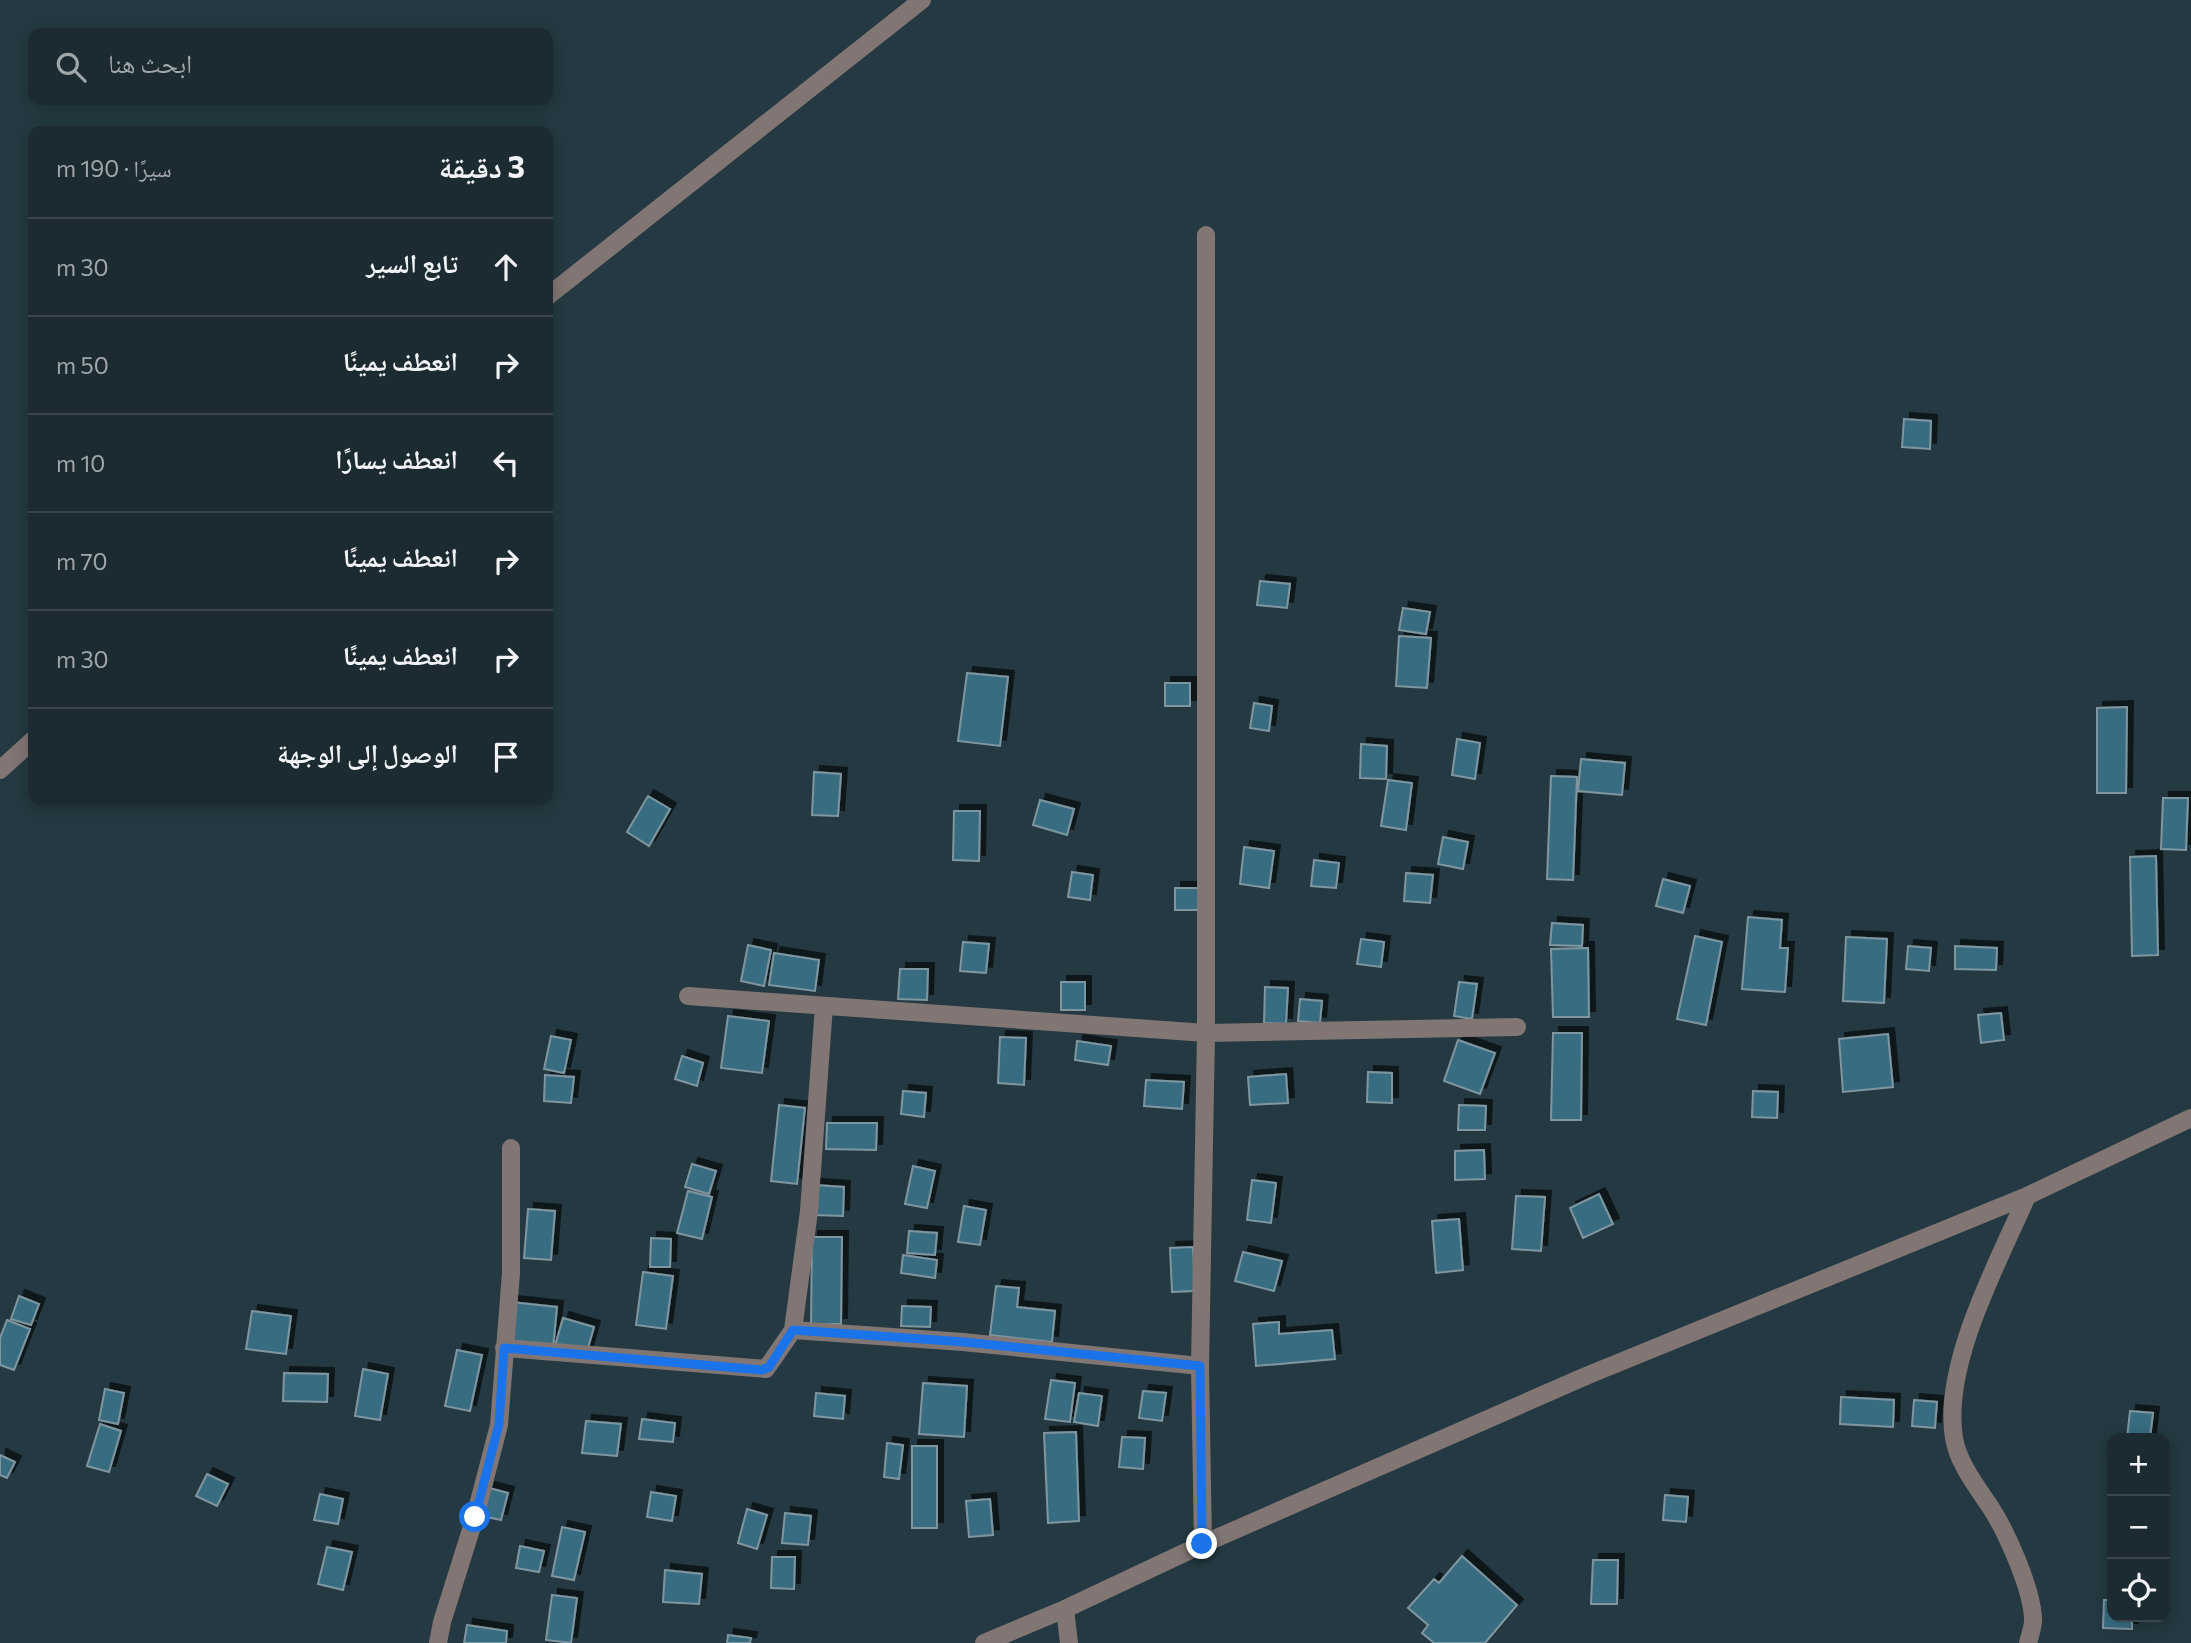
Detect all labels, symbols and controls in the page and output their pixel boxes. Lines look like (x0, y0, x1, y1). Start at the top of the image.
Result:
search box (28, 28, 553, 105)
text: ابحث هنا (108, 47, 192, 78)
icon: search (52, 48, 90, 86)
text: 3 دقيقة (439, 147, 525, 184)
text: سيرًا · 190 m (56, 154, 172, 182)
text: تابع السير (366, 247, 458, 278)
icon: ahead (487, 248, 525, 286)
text: 30 m (56, 253, 109, 281)
text: انعطف يمينًا (343, 345, 458, 376)
icon: right (487, 346, 525, 384)
text: 50 m (56, 351, 109, 379)
text: انعطف يسارًا (335, 443, 458, 474)
icon: left (487, 444, 525, 482)
text: 10 m (56, 449, 105, 477)
text: انعطف يمينًا (343, 541, 458, 572)
icon: right (487, 542, 525, 580)
text: 70 m (56, 547, 108, 575)
text: انعطف يمينًا (343, 639, 458, 670)
icon: right (487, 640, 525, 678)
text: 30 m (56, 645, 109, 673)
text: الوصول إلى الوجهة (277, 737, 458, 768)
icon: arrive (487, 738, 525, 776)
map controls (2107, 1433, 2170, 1622)
button: + (2107, 1433, 2170, 1496)
button: − (2107, 1496, 2170, 1559)
route start (459, 1501, 490, 1532)
route end (1186, 1528, 1217, 1559)
button: locate (2107, 1559, 2170, 1622)

